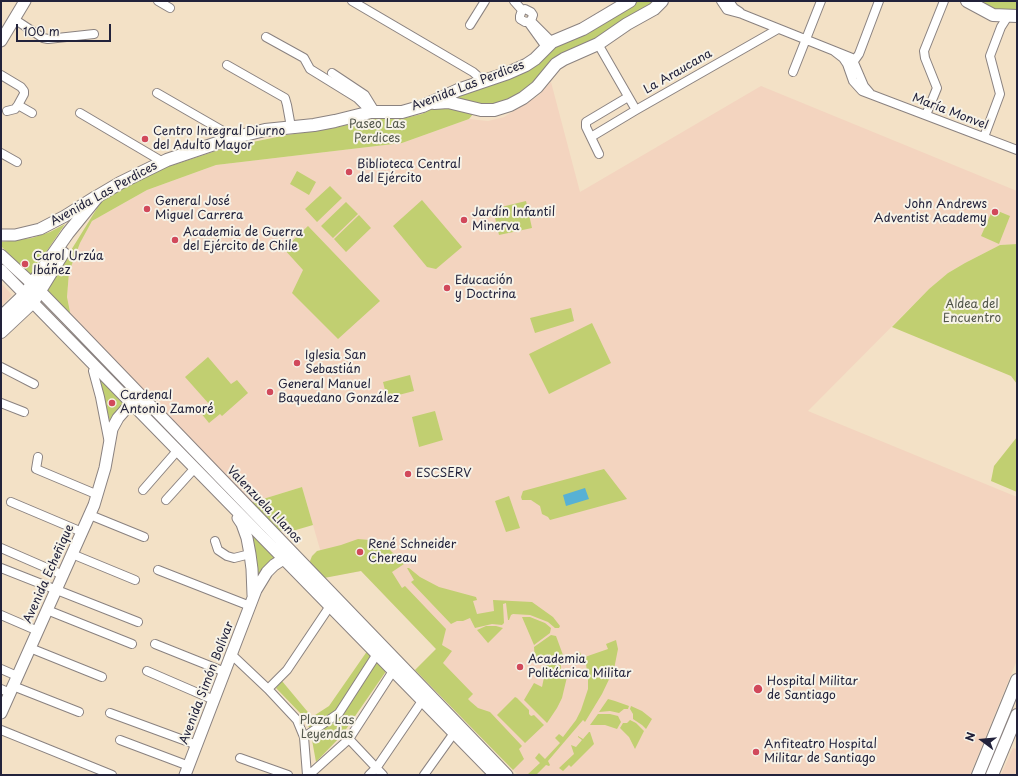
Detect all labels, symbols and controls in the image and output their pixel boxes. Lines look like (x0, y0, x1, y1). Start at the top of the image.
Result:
scale bar (18, 16, 113, 42)
text: 100 m (23, 22, 60, 40)
street label: La Araucana (641, 47, 715, 97)
street label: Avenida Las Perdices (410, 58, 526, 114)
street label: María Monvel (910, 91, 990, 133)
park label: Paseo Las Perdices (349, 118, 405, 146)
place label: Centro Integral Diurno del Adulto Mayor (153, 125, 285, 153)
marker: Centro Integral Diurno del Adulto Mayor (140, 134, 150, 144)
place label: Biblioteca Central del Ejército (357, 158, 461, 186)
street label: Avenida Las Perdices (48, 159, 160, 229)
marker: Biblioteca Central del Ejército (344, 167, 354, 177)
place label: General José Miguel Carrera (155, 195, 243, 223)
place label: John Andrews Adventist Academy (874, 198, 987, 226)
marker: General José Miguel Carrera (142, 204, 152, 214)
place label: Jardín Infantil Minerva (472, 206, 555, 234)
marker: John Andrews Adventist Academy (990, 207, 1000, 217)
marker: Jardín Infantil Minerva (459, 215, 469, 225)
place label: Academia de Guerra del Ejército de Chile (183, 226, 303, 254)
marker: Academia de Guerra del Ejército de Chile (170, 235, 180, 245)
place label: Carol Urzúa Ibáñez (33, 250, 104, 278)
marker: Carol Urzúa Ibáñez (20, 259, 30, 269)
place label: Educación y Doctrina (455, 274, 516, 302)
marker: Educación y Doctrina (442, 283, 452, 293)
park label: Aldea del Encuentro (943, 298, 1001, 326)
place label: Iglesia San Sebastián (305, 349, 366, 377)
marker: Iglesia San Sebastián (292, 358, 302, 368)
place label: General Manuel Baquedano González (278, 378, 399, 406)
marker: General Manuel Baquedano González (265, 387, 275, 397)
place label: Cardenal Antonio Zamoré (120, 389, 214, 417)
marker: Cardenal Antonio Zamoré (107, 398, 117, 408)
street label: Valenzuela Llanos (224, 464, 304, 546)
place label: ESCSERV (416, 467, 471, 481)
marker: ESCSERV (403, 469, 413, 479)
street label: Avenida Echeñique (21, 522, 77, 626)
place label: René Schneider Chereau (368, 538, 456, 566)
marker: René Schneider Chereau (355, 547, 365, 557)
street label: Avenida Simón Bolívar (177, 620, 237, 746)
place label: Academia Politécnica Militar (528, 653, 631, 681)
marker: Academia Politécnica Militar (515, 662, 525, 672)
place label: Hospital Militar de Santiago (767, 675, 858, 703)
marker: Hospital Militar de Santiago (752, 683, 764, 695)
park label: Plaza Las Leyendas (300, 714, 354, 742)
north arrow (962, 720, 1002, 760)
text: N (961, 730, 979, 743)
place label: Anfiteatro Hospital Militar de Santiago (764, 738, 877, 766)
marker: Anfiteatro Hospital Militar de Santiago (751, 747, 761, 757)

